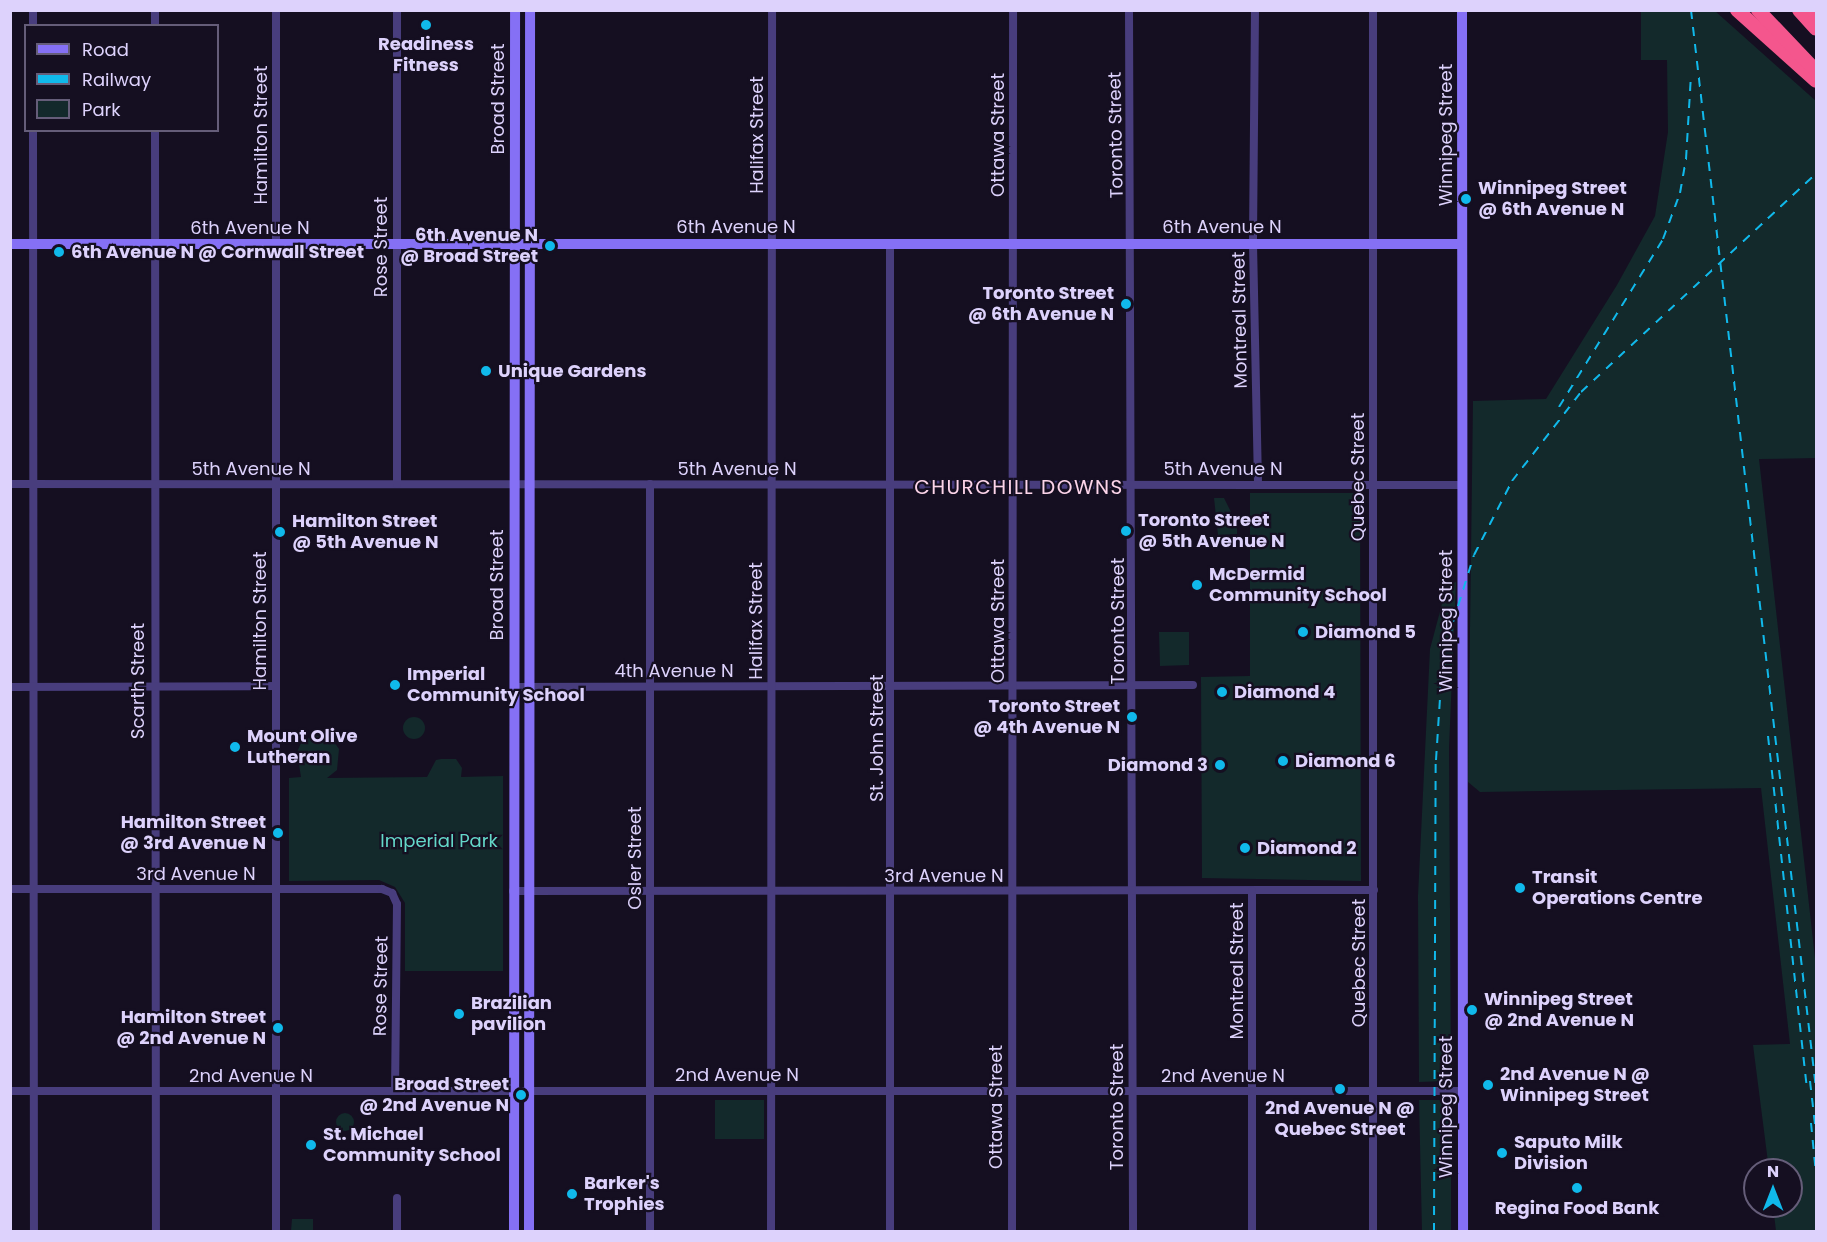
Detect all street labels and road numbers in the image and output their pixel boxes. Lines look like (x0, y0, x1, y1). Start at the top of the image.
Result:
street label: Broad Street (487, 43, 509, 155)
street label: Winnipeg Street (1435, 64, 1457, 206)
street label: Hamilton Street (250, 65, 272, 205)
street label: Toronto Street (1104, 72, 1128, 198)
street label: Ottawa Street (987, 73, 1009, 197)
street label: Halifax Street (746, 76, 768, 194)
street label: Rose Street (370, 197, 392, 297)
street label: 6th Avenue N (676, 216, 796, 238)
street label: 6th Avenue N (1162, 216, 1282, 238)
street label: 6th Avenue N (190, 217, 310, 239)
street label: Montreal Street (1228, 251, 1252, 389)
street label: Quebec Street (1347, 413, 1369, 541)
street label: 5th Avenue N (191, 458, 311, 480)
street label: 5th Avenue N (677, 458, 797, 480)
street label: 5th Avenue N (1163, 458, 1283, 480)
street label: Broad Street (486, 529, 508, 641)
street label: Winnipeg Street (1435, 550, 1457, 692)
street label: Hamilton Street (249, 551, 271, 691)
street label: Toronto Street (1107, 558, 1129, 684)
street label: Ottawa Street (987, 559, 1009, 683)
street label: Halifax Street (745, 562, 767, 680)
street label: Scarth Street (127, 623, 149, 739)
street label: 4th Avenue N (614, 660, 734, 682)
street label: St. John Street (866, 674, 888, 802)
street label: Osler Street (624, 806, 646, 910)
street label: 3rd Avenue N (136, 863, 256, 885)
street label: 3rd Avenue N (884, 865, 1004, 887)
street label: Quebec Street (1348, 899, 1370, 1027)
street label: Montreal Street (1226, 902, 1248, 1040)
street label: Rose Street (369, 936, 393, 1036)
street label: Winnipeg Street (1435, 1036, 1457, 1178)
street label: Toronto Street (1106, 1044, 1128, 1170)
street label: Ottawa Street (985, 1045, 1007, 1169)
street label: 2nd Avenue N (675, 1064, 799, 1086)
street label: 2nd Avenue N (189, 1065, 313, 1087)
street label: 2nd Avenue N (1161, 1065, 1285, 1087)

